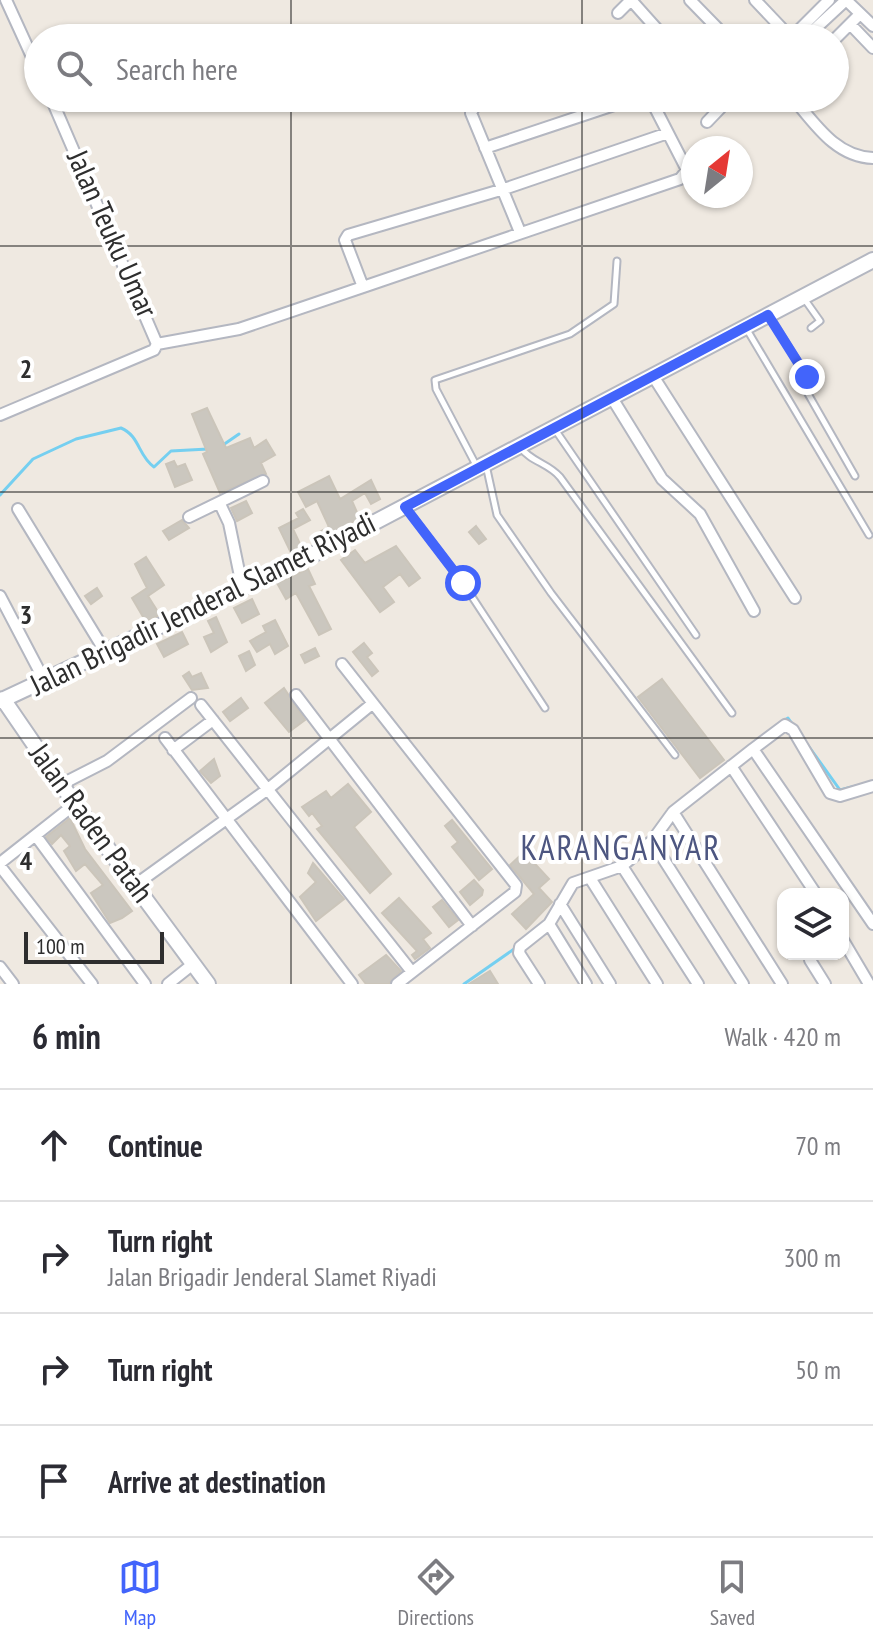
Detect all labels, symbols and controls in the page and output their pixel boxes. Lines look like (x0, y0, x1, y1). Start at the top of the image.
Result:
search box (24, 24, 849, 112)
icon: search (52, 46, 96, 90)
text: Search here (116, 49, 238, 88)
north arrow (681, 136, 753, 208)
street label: Jalan Teuku Umar (59, 143, 168, 324)
text: 2 (20, 352, 32, 385)
route end (789, 359, 825, 395)
street label: Jalan Brigadir Jenderal Slamet Riyadi (22, 502, 381, 704)
route start (445, 565, 481, 601)
text: 3 (20, 598, 32, 631)
street label: Jalan Raden Patah (21, 734, 163, 909)
district label: KARANGANYAR (521, 825, 721, 869)
text: 4 (20, 844, 33, 877)
map controls (777, 888, 849, 960)
button: layers (777, 888, 849, 960)
scale bar (24, 928, 164, 964)
text: 100 m (36, 932, 85, 960)
text: 6 min (32, 1014, 101, 1058)
text: Walk · 420 m (724, 1020, 841, 1053)
icon: ahead (32, 1123, 76, 1167)
text: Continue (108, 1126, 203, 1165)
text: 70 m (795, 1129, 841, 1162)
text: Turn right (108, 1221, 212, 1260)
icon: right (32, 1235, 76, 1279)
text: 300 m (783, 1241, 841, 1274)
text: Jalan Brigadir Jenderal Slamet Riyadi (108, 1260, 437, 1293)
icon: right (32, 1347, 76, 1391)
text: Turn right (108, 1350, 212, 1389)
text: 50 m (795, 1353, 841, 1386)
icon: arrive (32, 1459, 76, 1503)
text: Arrive at destination (108, 1462, 326, 1501)
tab: Map (118, 1555, 162, 1631)
tab: Directions (398, 1555, 474, 1631)
tab: Saved (710, 1555, 755, 1631)

